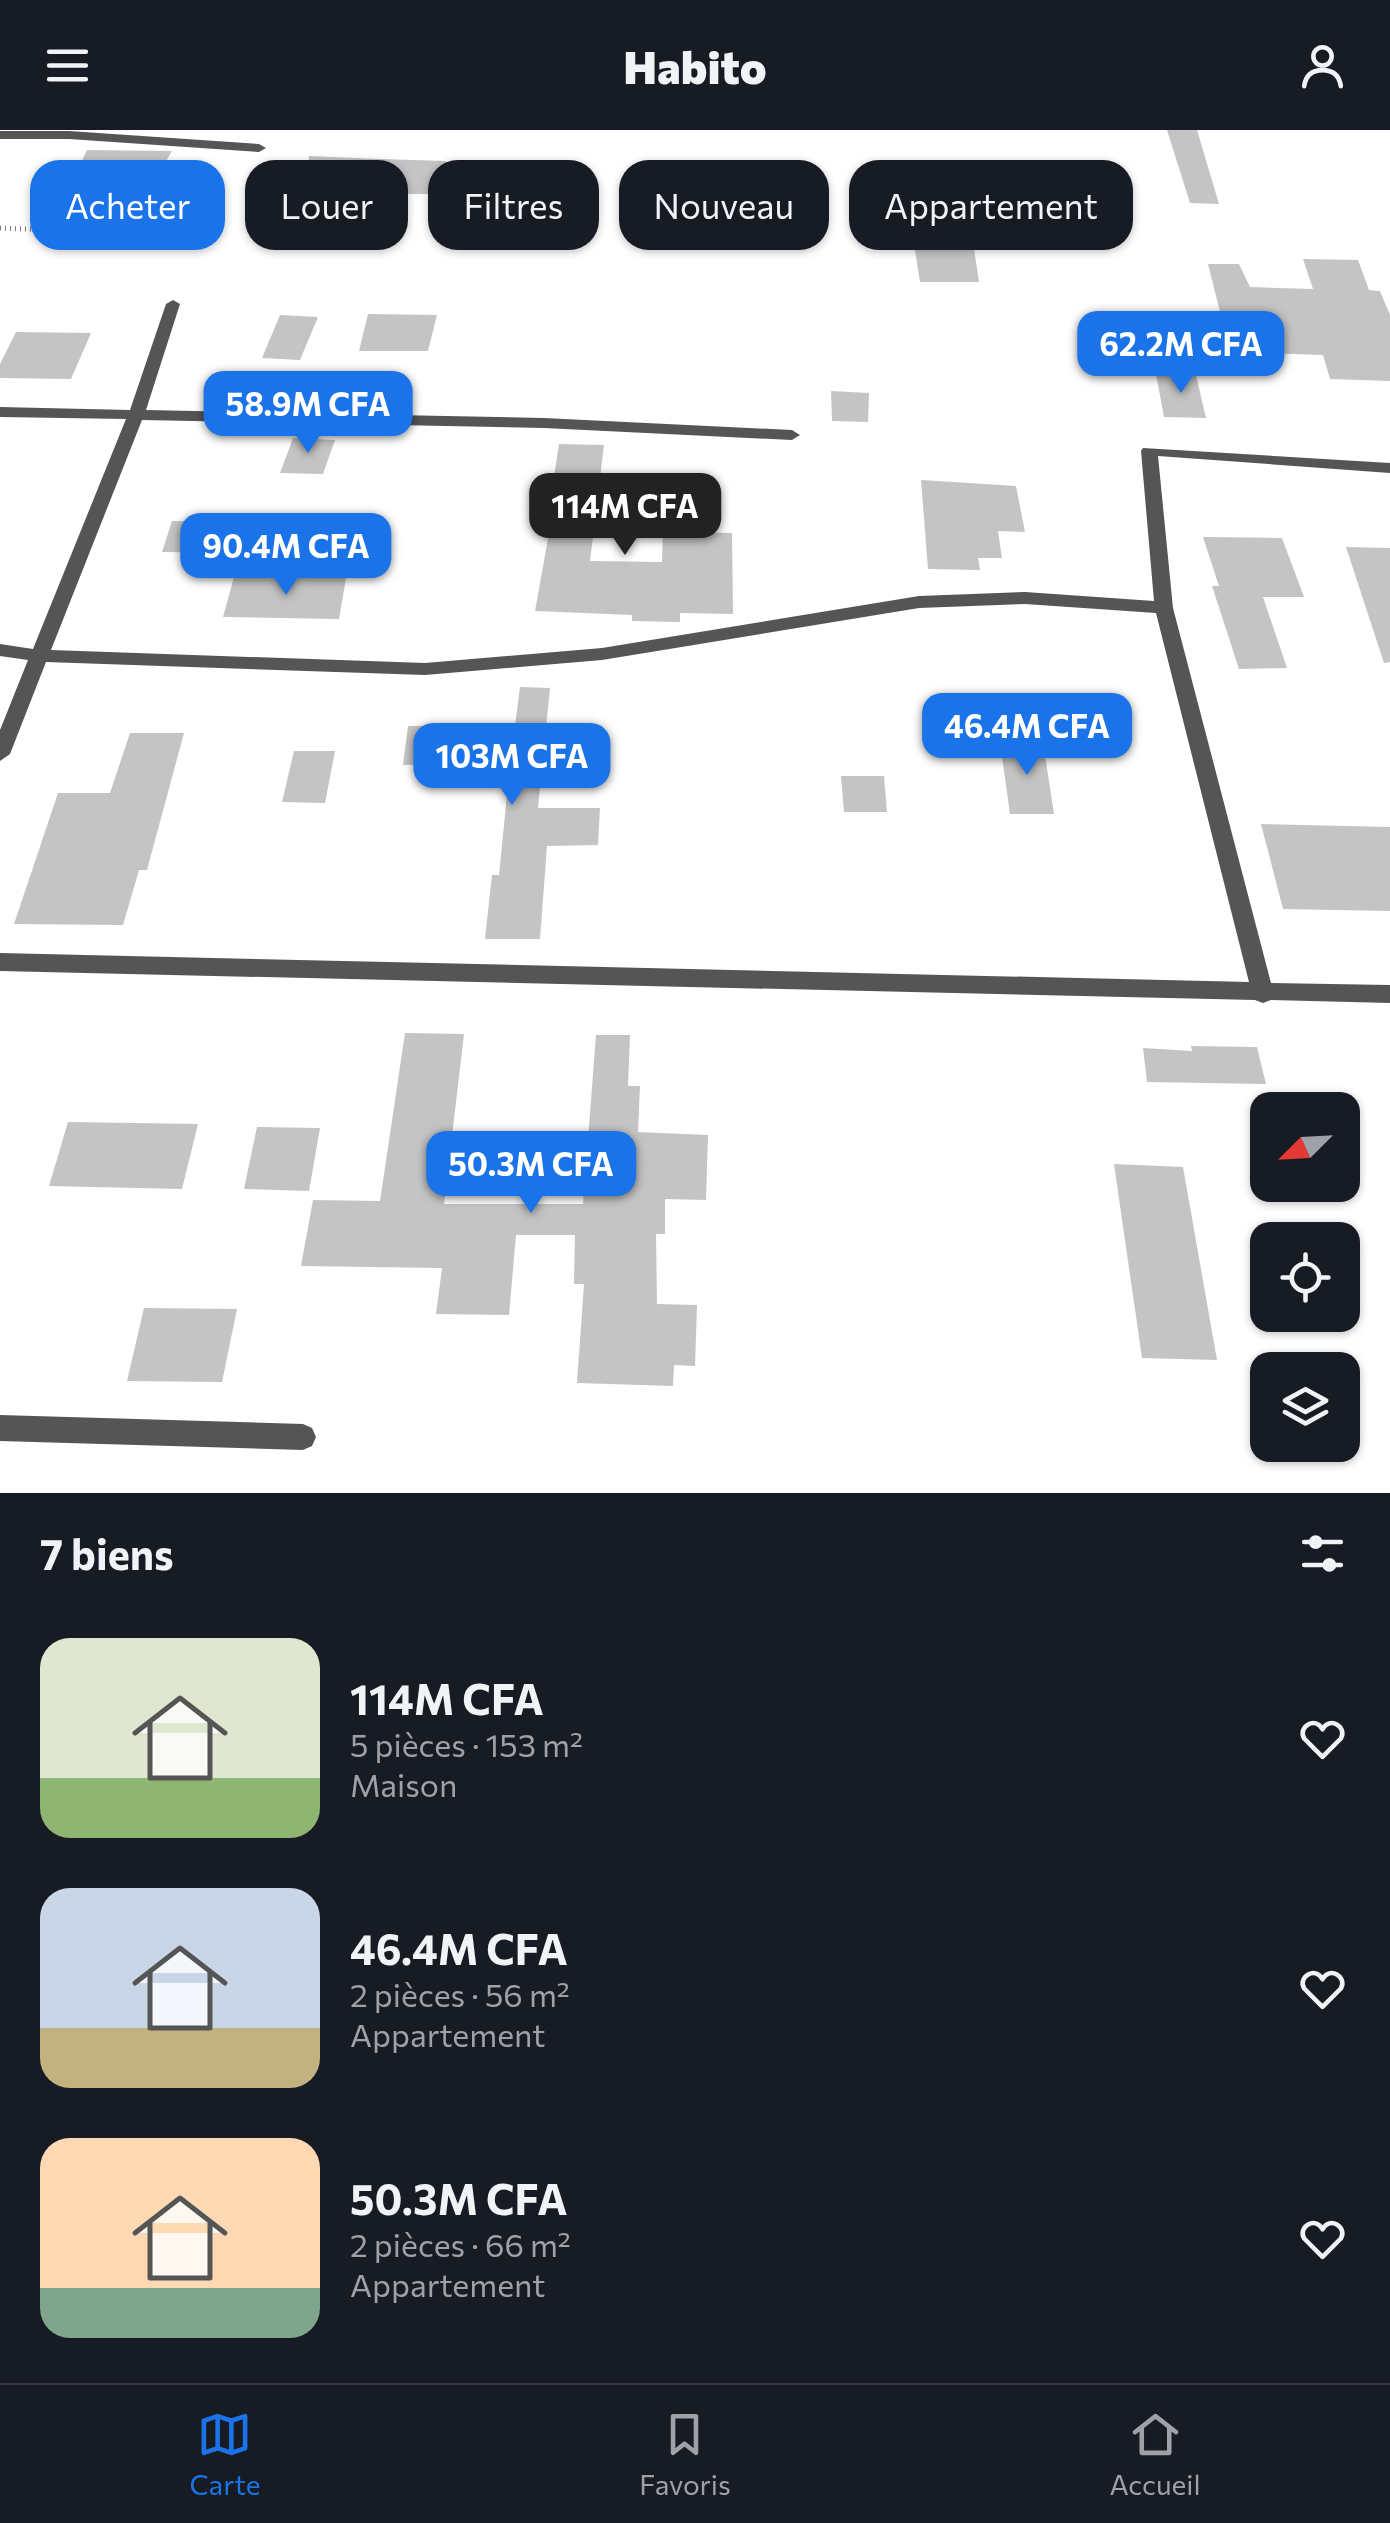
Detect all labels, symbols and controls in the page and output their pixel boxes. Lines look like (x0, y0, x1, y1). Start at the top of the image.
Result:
icon: menu (40, 38, 95, 93)
text: Habito (623, 38, 767, 93)
icon: person (1295, 38, 1350, 93)
chip: Acheter (30, 160, 225, 250)
chip: Louer (245, 160, 408, 250)
chip: Filtres (428, 160, 599, 250)
chip: Nouveau (619, 160, 829, 250)
chip: Appartement (849, 160, 1133, 250)
pin: 62.2M CFA (1067, 311, 1295, 396)
text: 62.2M CFA (1099, 323, 1263, 363)
pin: 58.9M CFA (194, 371, 422, 456)
text: 58.9M CFA (226, 383, 390, 423)
pin: 114M CFA (522, 473, 728, 558)
text: 114M CFA (551, 485, 699, 525)
pin: 90.4M CFA (172, 513, 400, 598)
text: 90.4M CFA (202, 525, 370, 565)
pin: 46.4M CFA (913, 693, 1141, 778)
text: 46.4M CFA (944, 705, 1110, 745)
pin: 103M CFA (409, 723, 615, 808)
text: 103M CFA (435, 735, 589, 775)
north arrow (1250, 1092, 1360, 1202)
map controls (1250, 1092, 1360, 1462)
pin: 50.3M CFA (417, 1131, 645, 1216)
text: 50.3M CFA (448, 1143, 614, 1183)
button: locate (1250, 1222, 1360, 1332)
button: layers (1250, 1352, 1360, 1462)
icon: filters (1295, 1526, 1350, 1581)
text: 7 biens (40, 1527, 174, 1579)
text: 114M CFA (350, 1672, 544, 1724)
icon: home (120, 1678, 240, 1798)
icon: heart (1295, 1711, 1350, 1766)
text: 5 pièces · 153 m² (350, 1724, 583, 1764)
text: Maison (350, 1764, 457, 1804)
text: 46.4M CFA (350, 1922, 568, 1974)
icon: home (120, 1928, 240, 2048)
icon: heart (1295, 1961, 1350, 2016)
text: 2 pièces · 56 m² (350, 1974, 570, 2014)
text: Appartement (350, 2014, 545, 2054)
text: 50.3M CFA (350, 2172, 567, 2224)
icon: home (120, 2178, 240, 2298)
icon: heart (1295, 2211, 1350, 2266)
text: 2 pièces · 66 m² (350, 2224, 571, 2264)
text: Appartement (350, 2264, 545, 2304)
tab: Carte (189, 2407, 260, 2501)
tab: Favoris (639, 2407, 731, 2501)
tab: Accueil (1110, 2407, 1201, 2501)

